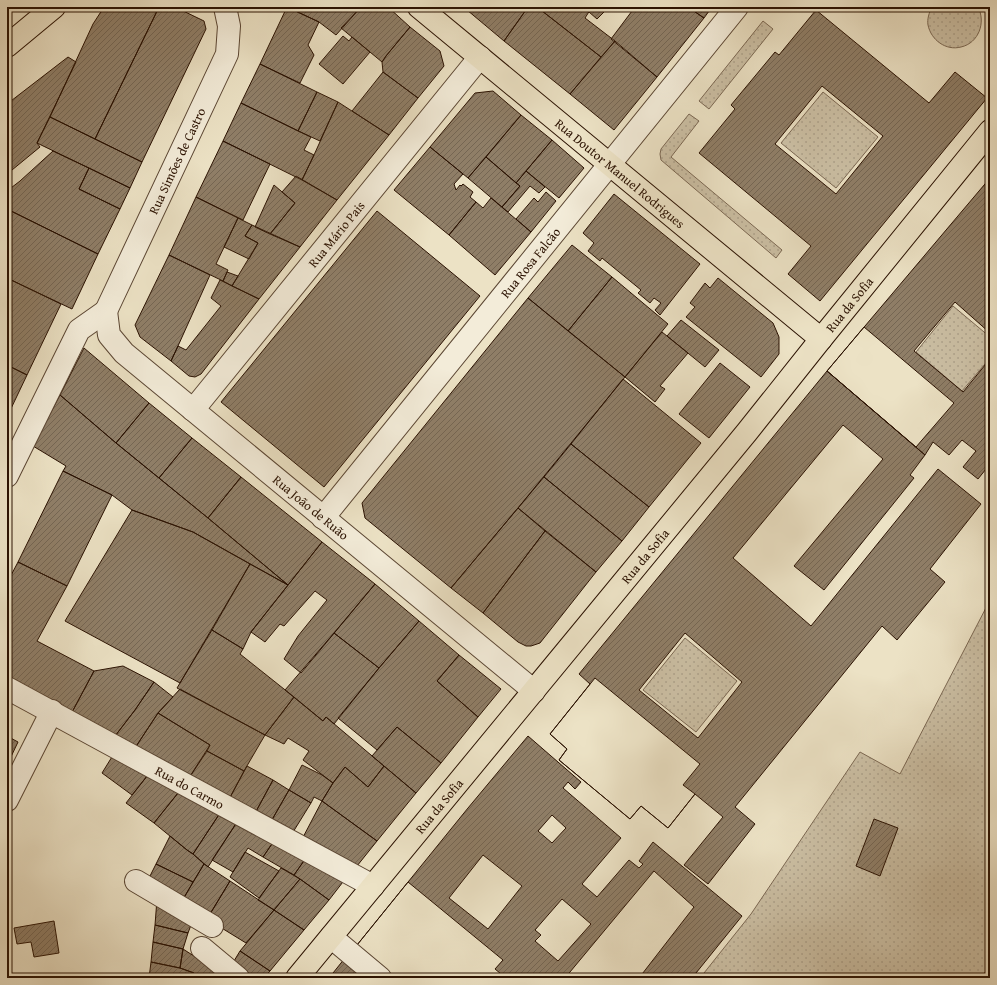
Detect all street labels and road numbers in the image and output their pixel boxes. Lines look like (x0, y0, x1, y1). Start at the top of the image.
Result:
street label: Rua Simões de Castro (144, 104, 211, 217)
street label: Rua Doutor Manuel Rodrigues (551, 114, 689, 233)
street label: Rua Mário Pais (304, 197, 369, 272)
street label: Rua Rosa Falcão (496, 223, 565, 302)
street label: Rua da Sofia (821, 272, 878, 337)
street label: Rua João de Ruão (269, 471, 353, 545)
street label: Rua da Sofia (617, 524, 674, 588)
street label: Rua do Carmo (152, 761, 228, 814)
street label: Rua da Sofia (411, 774, 468, 838)

